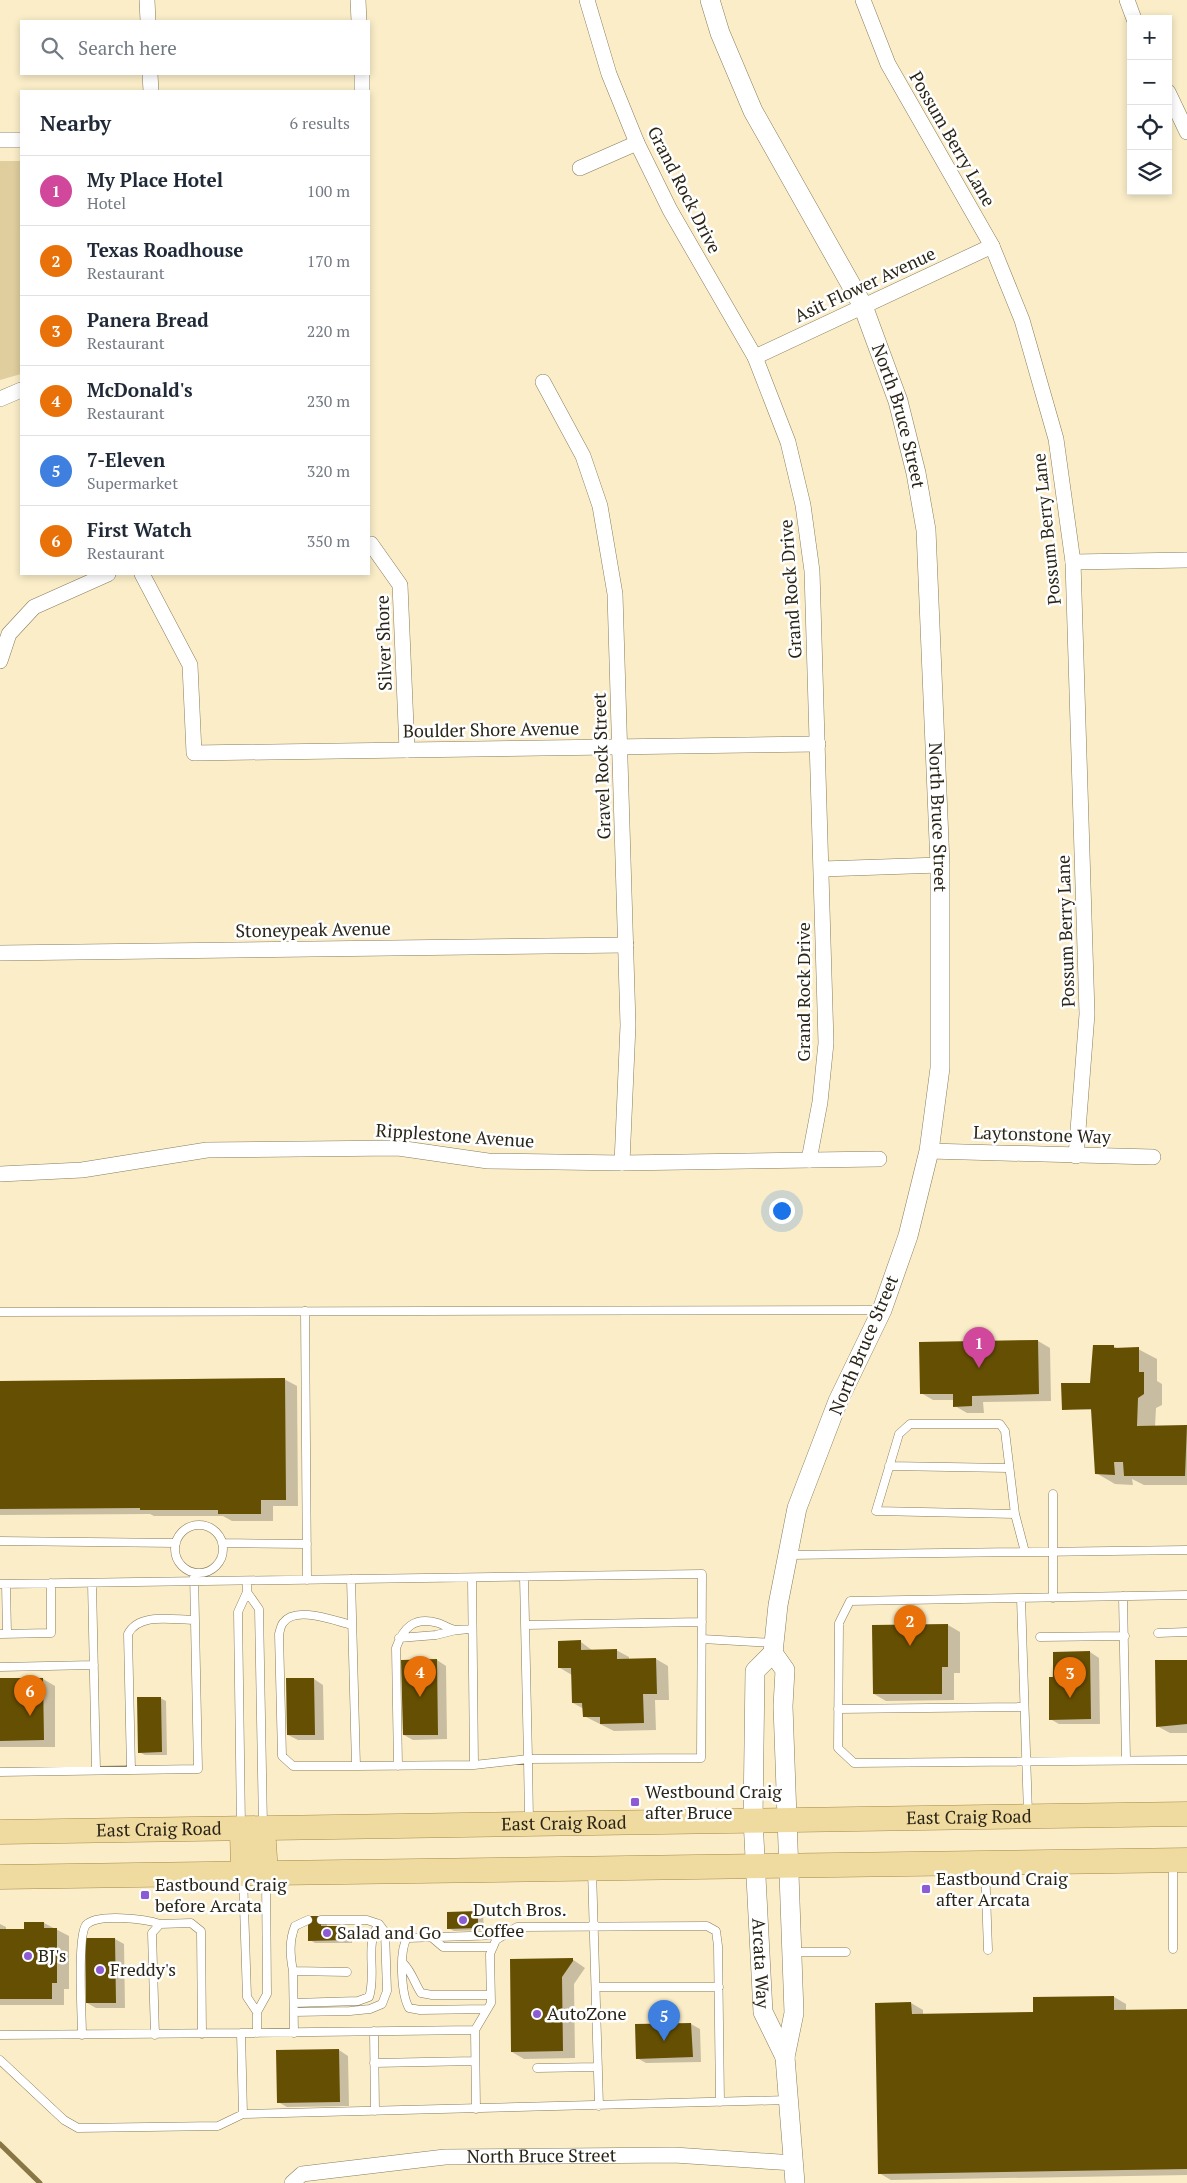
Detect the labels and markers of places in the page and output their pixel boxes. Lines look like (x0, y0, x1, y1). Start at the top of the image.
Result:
pin: 1 (963, 1327, 995, 1368)
pin: 2 (894, 1605, 926, 1646)
pin: 4 (404, 1656, 436, 1697)
pin: 3 (1054, 1657, 1086, 1698)
pin: 6 (14, 1675, 46, 1716)
place label: Westbound Craig after Bruce (645, 1779, 782, 1824)
marker: Westbound Craig after Bruce (629, 1796, 641, 1808)
place label: Eastbound Craig after Arcata (936, 1866, 1068, 1911)
place label: Eastbound Craig before Arcata (155, 1872, 287, 1917)
marker: Eastbound Craig after Arcata (920, 1883, 932, 1895)
marker: Eastbound Craig before Arcata (139, 1889, 151, 1901)
place label: Dutch Bros. Coffee (473, 1897, 567, 1942)
marker: Dutch Bros. Coffee (457, 1914, 469, 1926)
place label: Salad and Go (337, 1920, 441, 1944)
marker: Salad and Go (321, 1927, 333, 1939)
place label: BJ's (38, 1943, 66, 1967)
marker: BJ's (22, 1950, 34, 1962)
place label: Freddy's (110, 1957, 176, 1981)
marker: Freddy's (94, 1964, 106, 1976)
pin: 5 (648, 2000, 680, 2041)
place label: AutoZone (547, 2001, 627, 2025)
marker: AutoZone (531, 2008, 543, 2020)

